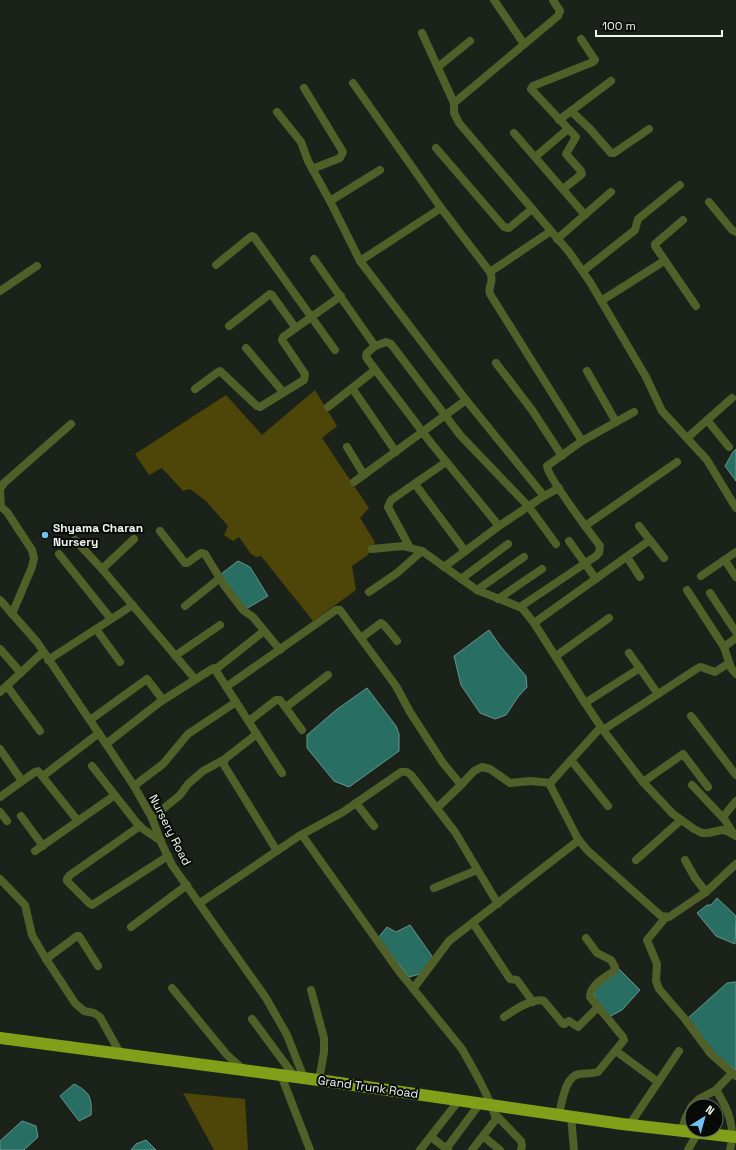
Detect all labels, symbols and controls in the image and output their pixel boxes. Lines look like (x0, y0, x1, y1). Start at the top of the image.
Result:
scale bar (596, 12, 722, 38)
text: 100 m (602, 18, 636, 34)
place label: Shyama Charan Nursery (53, 520, 143, 550)
marker: Shyama Charan Nursery (40, 530, 50, 540)
street label: Nursery Road (145, 792, 195, 868)
street label: Grand Trunk Road (317, 1072, 419, 1102)
north arrow (684, 1098, 724, 1138)
text: N (703, 1102, 717, 1118)

